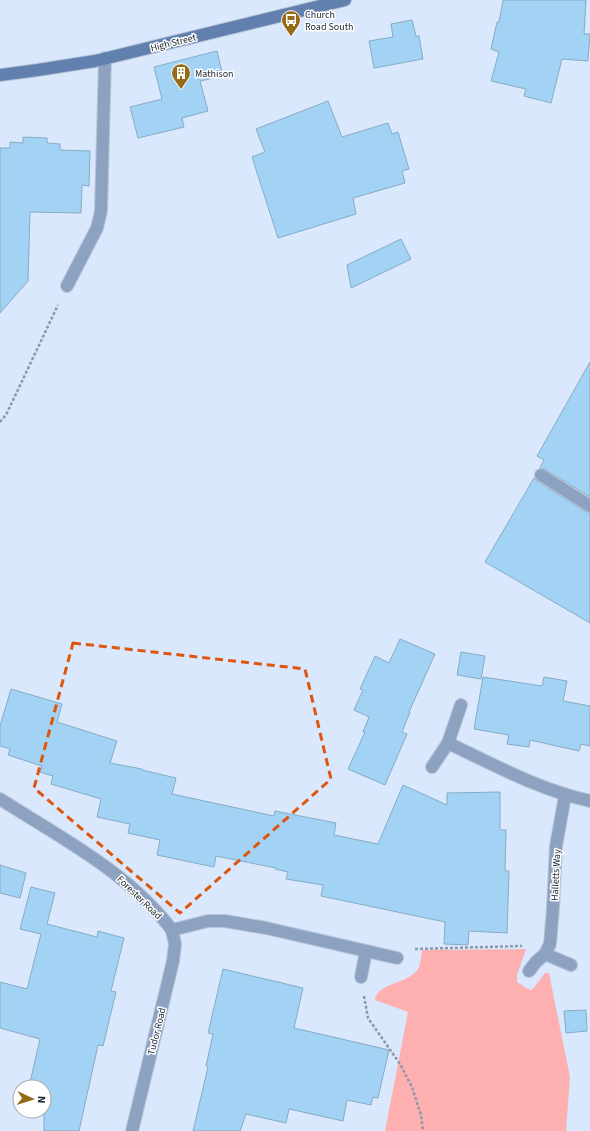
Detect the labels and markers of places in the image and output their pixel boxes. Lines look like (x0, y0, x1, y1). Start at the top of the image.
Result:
place label: Church Road South (305, 8, 353, 34)
bus stop icon: Church Road South (280, 9, 302, 37)
building icon: Mathison (170, 62, 192, 90)
place label: Mathison (195, 67, 234, 81)

